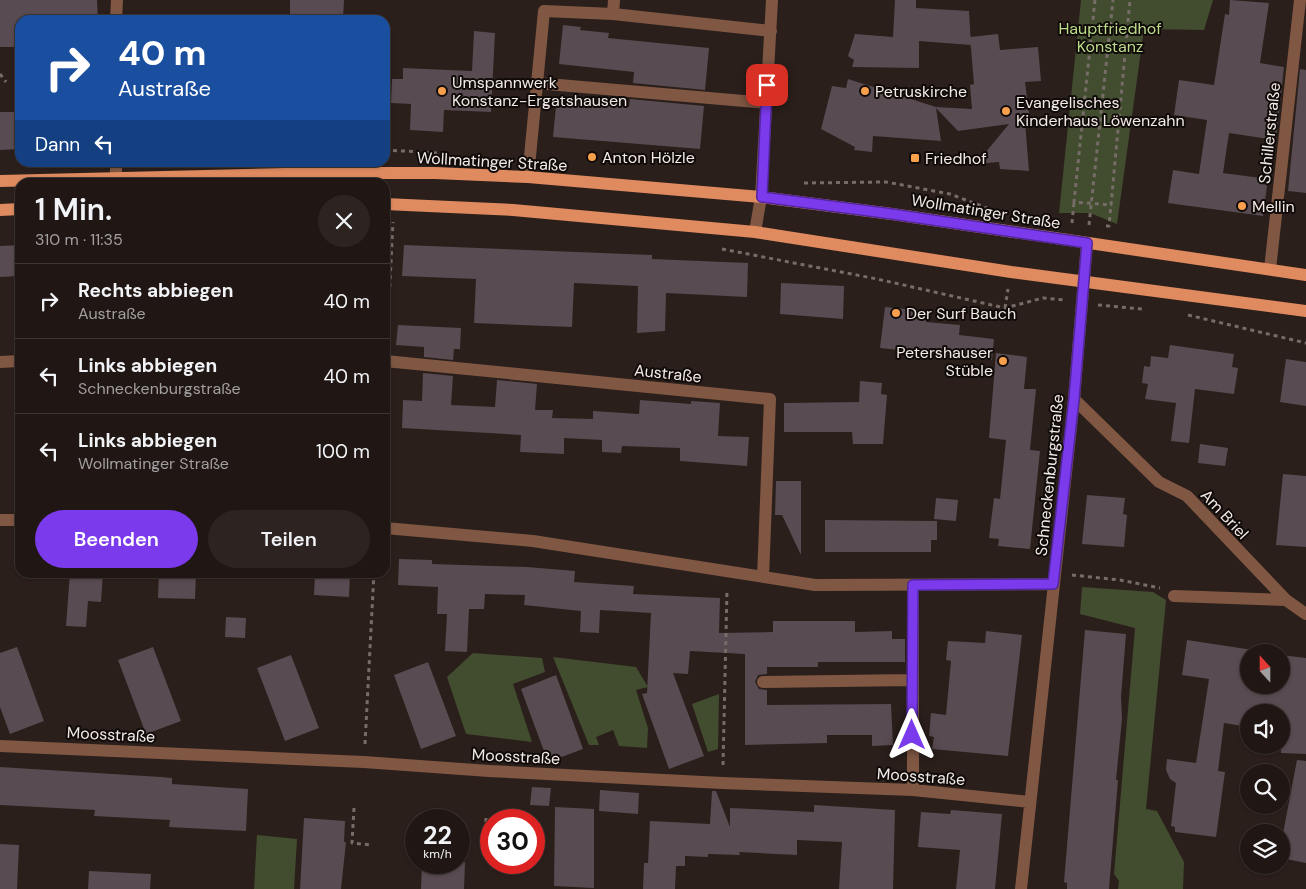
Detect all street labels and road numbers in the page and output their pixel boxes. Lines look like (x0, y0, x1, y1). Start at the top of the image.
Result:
street label: Schillerstraße (1254, 81, 1285, 185)
street label: Wollmatinger Straße (416, 147, 568, 176)
street label: Wollmatinger Straße (910, 189, 1062, 234)
street label: Austraße (633, 360, 703, 387)
street label: Schneckenburgstraße (1031, 393, 1068, 557)
street label: Am Briel (1196, 485, 1253, 544)
street label: Moosstraße (66, 722, 156, 747)
street label: Moosstraße (471, 744, 561, 769)
street label: Moosstraße (876, 763, 966, 790)

